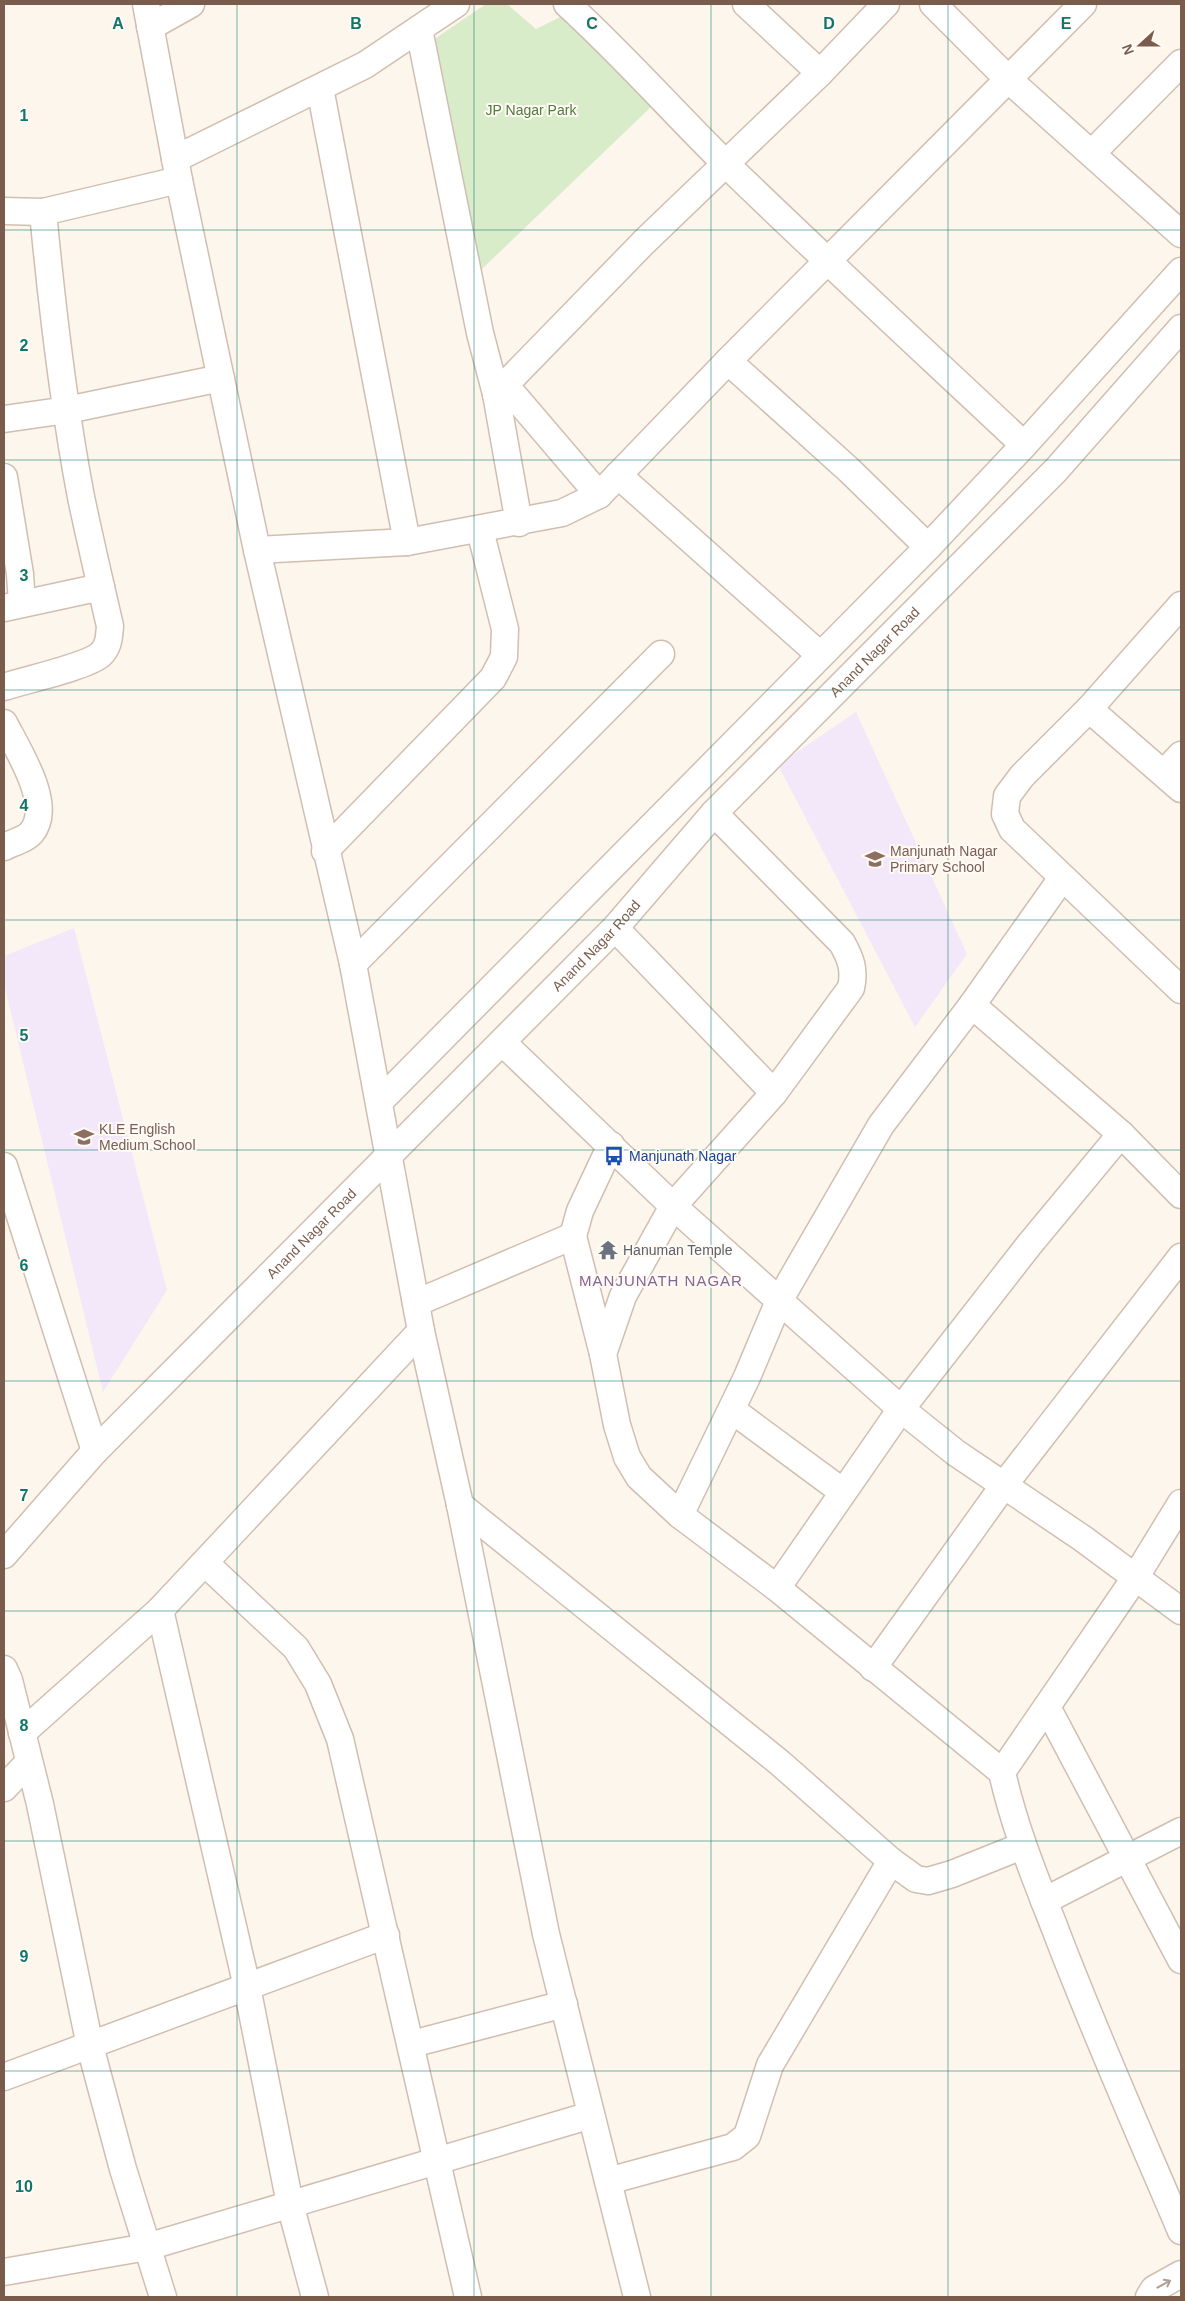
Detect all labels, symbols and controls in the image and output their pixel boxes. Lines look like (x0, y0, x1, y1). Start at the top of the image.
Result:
text: A (112, 15, 124, 32)
text: B (350, 15, 362, 32)
text: C (586, 15, 598, 32)
text: D (823, 15, 835, 32)
text: E (1061, 15, 1072, 32)
north arrow (1115, 20, 1165, 70)
text: N (1119, 42, 1137, 57)
park label: JP Nagar Park (486, 102, 577, 118)
text: 1 (20, 107, 29, 124)
text: 2 (20, 337, 29, 354)
text: 3 (20, 567, 29, 584)
street label: Anand Nagar Road (827, 604, 923, 700)
text: 4 (20, 797, 29, 814)
place label: Manjunath Nagar Primary School (890, 843, 998, 875)
school or university icon: Manjunath Nagar Primary School (864, 848, 886, 870)
street label: Anand Nagar Road (549, 897, 643, 994)
text: 5 (20, 1027, 29, 1044)
place label: KLE English Medium School (99, 1121, 196, 1153)
school or university icon: KLE English Medium School (73, 1126, 95, 1148)
bus stop icon: Manjunath Nagar (603, 1145, 625, 1167)
place label: Manjunath Nagar (629, 1148, 737, 1164)
street label: Anand Nagar Road (263, 1185, 359, 1282)
temple icon: Hanuman Temple (597, 1239, 619, 1261)
place label: Hanuman Temple (623, 1242, 733, 1258)
text: 6 (20, 1257, 29, 1274)
district label: MANJUNATH NAGAR (579, 1272, 743, 1289)
text: 7 (20, 1487, 29, 1504)
text: 8 (20, 1717, 29, 1734)
text: 9 (20, 1948, 29, 1965)
text: 10 (15, 2178, 33, 2195)
one-way arrow (1156, 2279, 1171, 2289)

